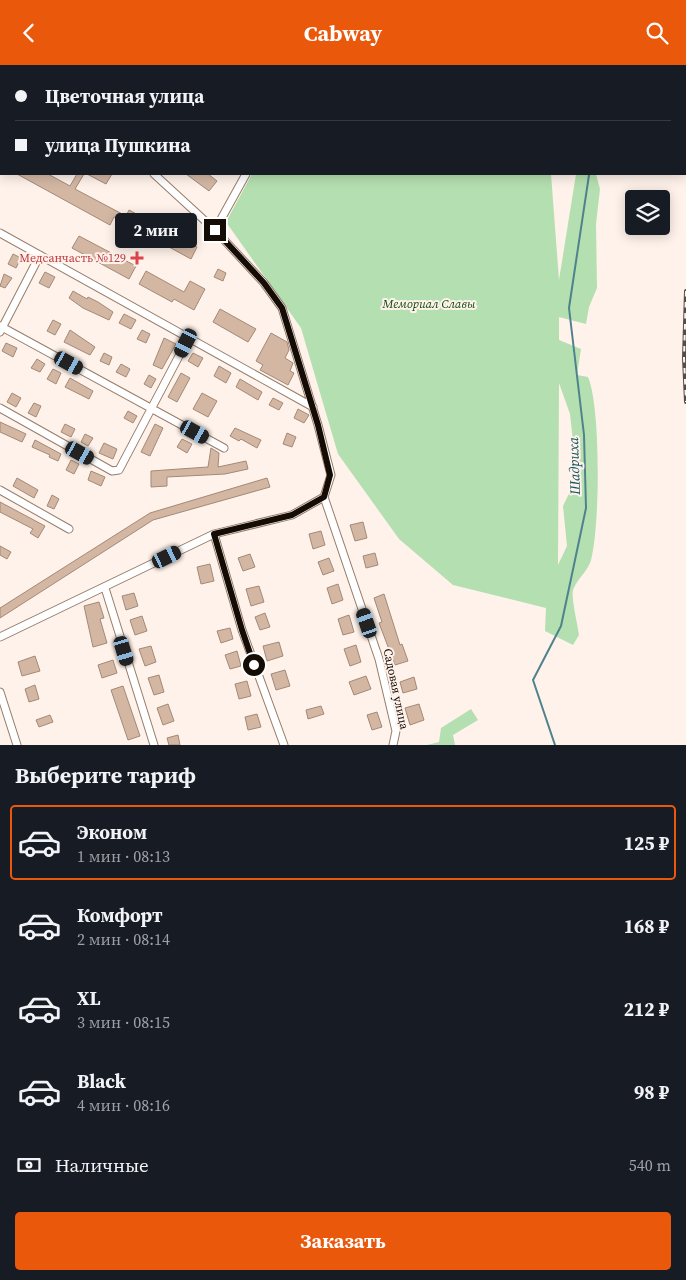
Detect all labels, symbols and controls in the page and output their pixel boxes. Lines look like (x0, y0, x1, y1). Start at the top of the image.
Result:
text: Cabway (304, 18, 382, 48)
icon: back (15, 19, 43, 47)
icon: search (643, 19, 671, 47)
text: Цветочная улица (45, 83, 204, 109)
text: улица Пушкина (45, 132, 191, 158)
map controls (625, 190, 670, 235)
button: layers (625, 190, 670, 235)
callout: 2 мин (115, 213, 198, 247)
text: 2 мин (134, 219, 178, 241)
route end (204, 219, 226, 241)
place label: Медсанчасть №129 (19, 250, 126, 266)
marker: Медсанчасть №129 (130, 251, 144, 265)
park label: Мемориал Славы (382, 296, 476, 312)
car (172, 326, 199, 360)
car (52, 349, 85, 377)
car (178, 418, 211, 446)
water label: Шадриха (563, 436, 585, 496)
car (63, 439, 96, 467)
car (150, 544, 183, 570)
car (355, 606, 378, 640)
car (112, 634, 135, 668)
street label: Садовая улица (380, 647, 413, 732)
route start (243, 654, 265, 676)
text: Выберите тариф (15, 760, 196, 790)
text: Эконом (77, 819, 147, 845)
icon: car (17, 820, 62, 865)
text: 125 ₽ (624, 830, 669, 856)
text: 1 мин · 08:13 (77, 845, 170, 867)
text: Комфорт (77, 902, 163, 928)
icon: car (17, 903, 62, 948)
text: 168 ₽ (624, 913, 669, 939)
text: 2 мин · 08:14 (77, 928, 170, 950)
text: XL (77, 985, 100, 1011)
icon: car (17, 986, 62, 1031)
text: 212 ₽ (624, 996, 669, 1022)
text: 3 мин · 08:15 (77, 1011, 170, 1033)
text: Black (77, 1068, 126, 1094)
icon: car (17, 1069, 62, 1114)
text: 98 ₽ (634, 1079, 669, 1105)
text: 4 мин · 08:16 (77, 1094, 170, 1116)
icon: cash (15, 1151, 43, 1179)
text: Наличные (55, 1152, 149, 1178)
text: 540 m (629, 1154, 671, 1176)
button: Заказать (15, 1212, 671, 1270)

